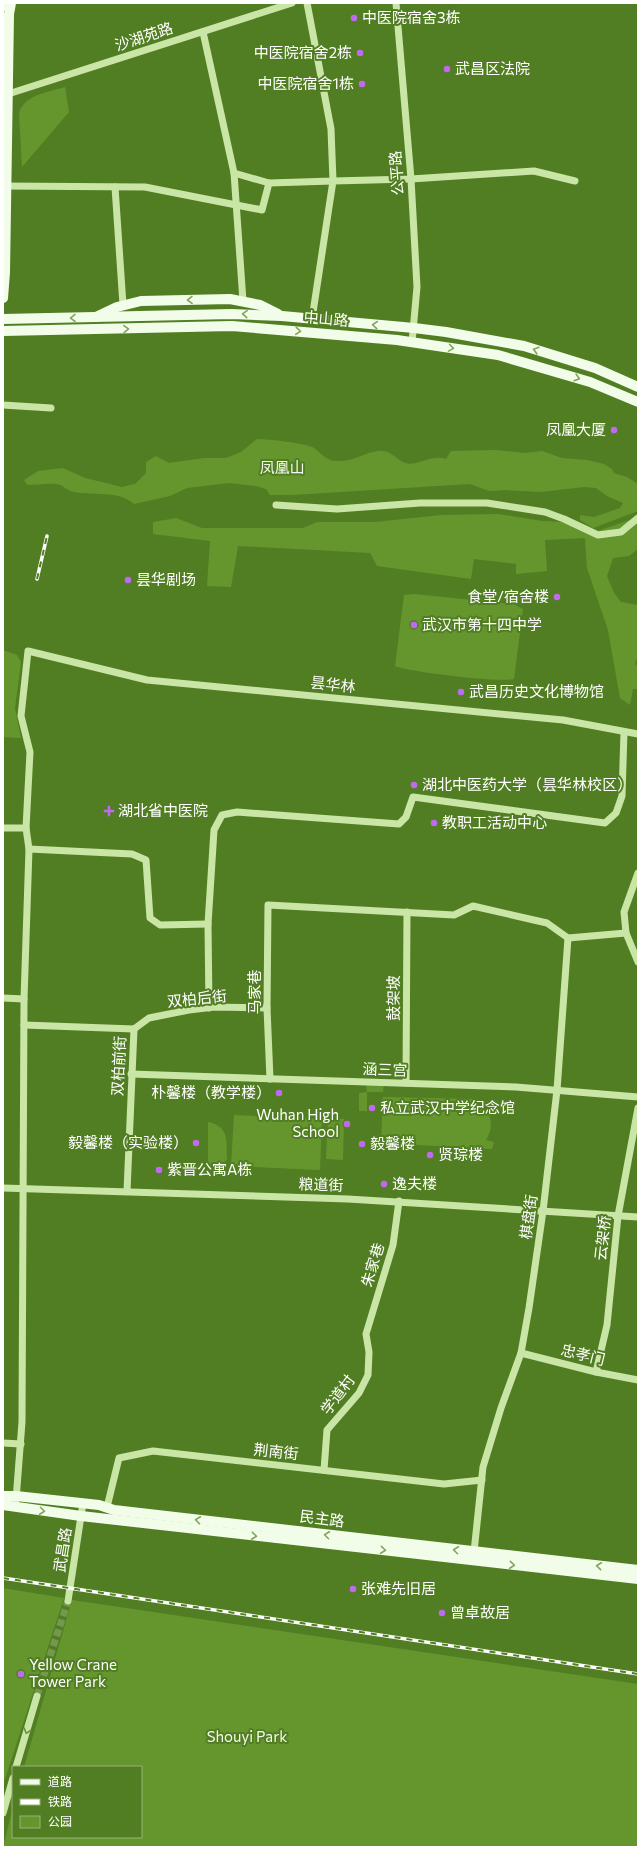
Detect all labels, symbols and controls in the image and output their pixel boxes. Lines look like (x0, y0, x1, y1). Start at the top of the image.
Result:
place label: 中医院宿舍3栋 (362, 8, 461, 26)
marker: 中医院宿舍3栋 (349, 13, 359, 23)
street label: 沙湖苑路 (112, 18, 175, 54)
place label: 中医院宿舍2栋 (254, 43, 352, 61)
marker: 中医院宿舍2栋 (355, 48, 365, 58)
place label: 武昌区法院 (455, 59, 530, 77)
marker: 武昌区法院 (442, 64, 452, 74)
place label: 中医院宿舍1栋 (258, 74, 354, 92)
marker: 中医院宿舍1栋 (357, 79, 367, 89)
street label: 公平路 (385, 150, 407, 196)
one-way arrow (187, 296, 193, 304)
street label: 中山路 (303, 307, 349, 329)
one-way arrow (242, 310, 248, 319)
one-way arrow (70, 314, 76, 322)
one-way arrow (372, 320, 378, 329)
one-way arrow (123, 325, 129, 334)
one-way arrow (295, 327, 301, 336)
one-way arrow (448, 343, 454, 352)
one-way arrow (532, 346, 539, 355)
one-way arrow (573, 373, 580, 382)
place label: 凤凰大厦 (546, 420, 606, 438)
marker: 凤凰大厦 (609, 425, 619, 435)
park label: 凤凰山 (259, 458, 305, 476)
place label: 昙华剧场 (136, 570, 196, 588)
marker: 昙华剧场 (123, 575, 133, 585)
place label: 食堂/宿舍楼 (467, 587, 549, 605)
marker: 食堂/宿舍楼 (552, 592, 562, 602)
place label: 武汉市第十四中学 (422, 615, 542, 633)
marker: 武汉市第十四中学 (409, 620, 419, 630)
street label: 昙华林 (310, 673, 356, 695)
place label: 武昌历史文化博物馆 (469, 682, 604, 700)
marker: 武昌历史文化博物馆 (456, 687, 466, 697)
place label: 湖北中医药大学（昙华林校区） (422, 775, 632, 793)
marker: 湖北中医药大学（昙华林校区） (409, 780, 419, 790)
place label: 湖北省中医院 (118, 801, 208, 819)
marker: 湖北省中医院 (103, 805, 115, 817)
place label: 教职工活动中心 (442, 813, 547, 831)
marker: 教职工活动中心 (429, 818, 439, 828)
street label: 马家巷 (245, 969, 263, 1015)
street label: 鼓架坡 (384, 975, 402, 1021)
street label: 双柏后街 (166, 986, 228, 1010)
street label: 双柏前街 (107, 1036, 129, 1096)
street label: 涵三宫 (362, 1059, 408, 1079)
place label: 朴馨楼（教学楼） (151, 1083, 271, 1101)
marker: 朴馨楼（教学楼） (274, 1088, 284, 1098)
place label: 私立武汉中学纪念馆 (380, 1098, 515, 1116)
marker: 私立武汉中学纪念馆 (367, 1103, 377, 1113)
place label: Wuhan High School (256, 1105, 339, 1140)
marker: Wuhan High School (342, 1119, 352, 1129)
place label: 毅馨楼（实验楼） (68, 1133, 188, 1151)
place label: 毅馨楼 (370, 1134, 415, 1152)
marker: 毅馨楼（实验楼） (191, 1138, 201, 1148)
marker: 毅馨楼 (357, 1139, 367, 1149)
place label: 贤琮楼 (438, 1145, 483, 1163)
marker: 贤琮楼 (425, 1150, 435, 1160)
place label: 紫晋公寓A栋 (167, 1160, 252, 1178)
marker: 紫晋公寓A栋 (154, 1165, 164, 1175)
street label: 粮道街 (298, 1174, 344, 1194)
place label: 逸夫楼 (392, 1174, 437, 1192)
marker: 逸夫楼 (379, 1179, 389, 1189)
street label: 棋盘街 (516, 1193, 540, 1240)
street label: 云架桥 (591, 1215, 613, 1261)
street label: 朱家巷 (357, 1241, 387, 1289)
street label: 忠孝门 (559, 1340, 607, 1368)
street label: 学道村 (316, 1371, 358, 1418)
street label: 荆南街 (253, 1440, 299, 1462)
one-way arrow (38, 1506, 45, 1515)
street label: 民主路 (299, 1506, 346, 1530)
one-way arrow (195, 1516, 201, 1525)
street label: 武昌路 (50, 1526, 74, 1573)
one-way arrow (324, 1530, 330, 1539)
one-way arrow (251, 1531, 257, 1540)
one-way arrow (380, 1545, 386, 1554)
one-way arrow (453, 1545, 459, 1554)
one-way arrow (509, 1560, 516, 1569)
one-way arrow (596, 1561, 602, 1570)
place label: 张难先旧居 (361, 1579, 436, 1597)
marker: 张难先旧居 (348, 1584, 358, 1594)
place label: 曾卓故居 (450, 1603, 510, 1621)
marker: 曾卓故居 (437, 1608, 447, 1618)
place label: Yellow Crane Tower Park (29, 1655, 117, 1690)
marker: Yellow Crane Tower Park (16, 1669, 26, 1679)
park label: Shouyi Park (207, 1727, 287, 1745)
one-way arrow (23, 1728, 32, 1735)
legend (12, 1766, 142, 1838)
text: 道路 (48, 1774, 72, 1788)
text: 铁路 (48, 1794, 72, 1808)
text: 公园 (48, 1814, 72, 1828)

